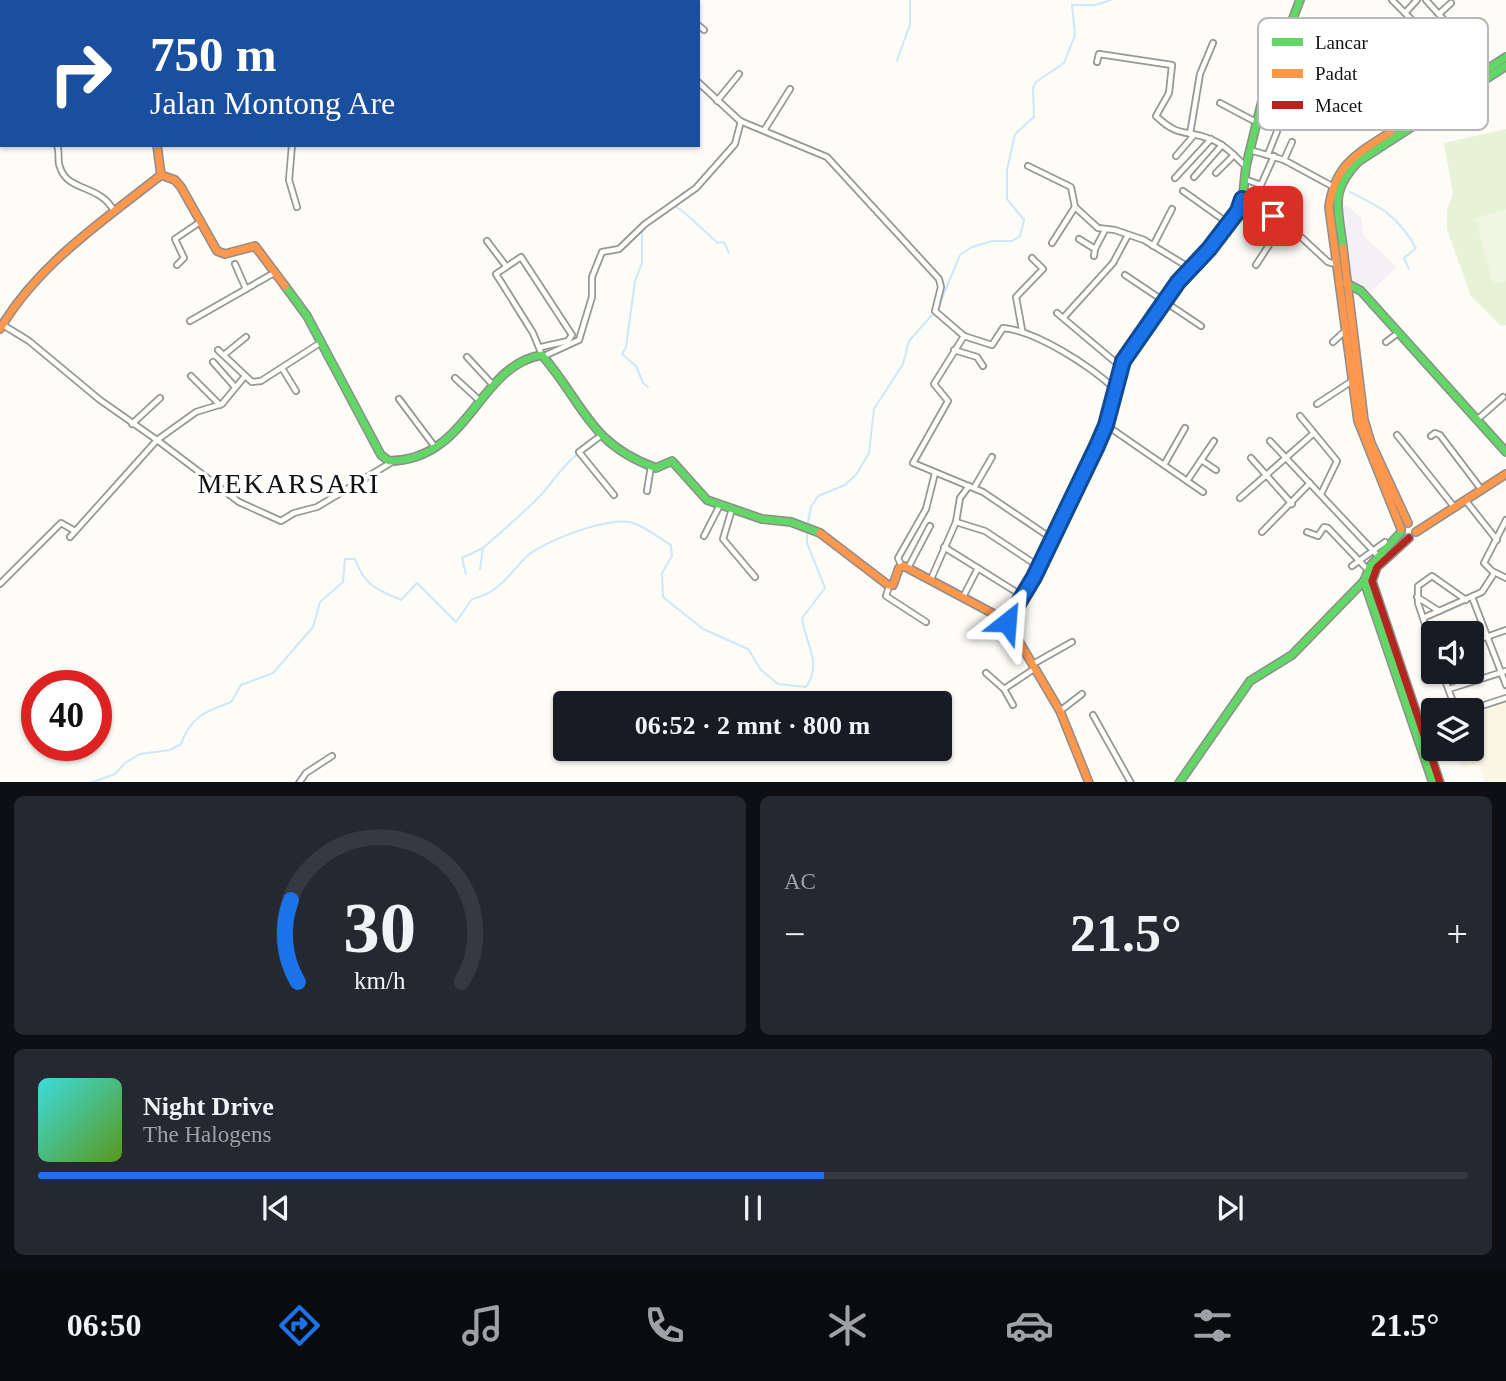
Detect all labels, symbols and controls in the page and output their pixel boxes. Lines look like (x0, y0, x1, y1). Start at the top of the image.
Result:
legend (1258, 18, 1488, 130)
text: 750 m (150, 27, 277, 82)
icon: right (35, 28, 126, 119)
text: Lancar (1315, 32, 1368, 53)
text: Padat (1315, 63, 1358, 84)
text: Jalan Montong Are (150, 85, 395, 121)
text: Macet (1315, 95, 1363, 116)
pin (1243, 186, 1303, 246)
icon: arrive (1254, 197, 1292, 235)
district label: MEKARSARI (198, 468, 380, 499)
position arrow (970, 585, 1044, 659)
map controls (1421, 621, 1484, 761)
button: sound (1421, 621, 1484, 684)
speed limit sign: 40 (21, 670, 112, 761)
button: layers (1421, 698, 1484, 761)
text: 06:52 · 2 mnt · 800 m (635, 711, 870, 740)
text: AC (784, 869, 816, 894)
text: 30 (344, 887, 416, 968)
text: 21.5° (1070, 905, 1182, 962)
text: − (784, 913, 805, 955)
text: + (1447, 913, 1468, 955)
text: km/h (354, 966, 406, 993)
text: Night Drive (143, 1092, 274, 1121)
text: The Halogens (143, 1122, 271, 1147)
icon: previous (257, 1189, 295, 1227)
icon: pause (734, 1189, 772, 1227)
icon: next (1211, 1189, 1249, 1227)
icon: directions (275, 1301, 324, 1350)
icon: music (458, 1301, 507, 1350)
icon: phone (640, 1301, 689, 1350)
icon: climate (823, 1301, 872, 1350)
icon: car (1005, 1301, 1054, 1350)
icon: filters (1188, 1301, 1237, 1350)
text: 06:50 (67, 1307, 141, 1343)
text: 21.5° (1370, 1307, 1439, 1343)

